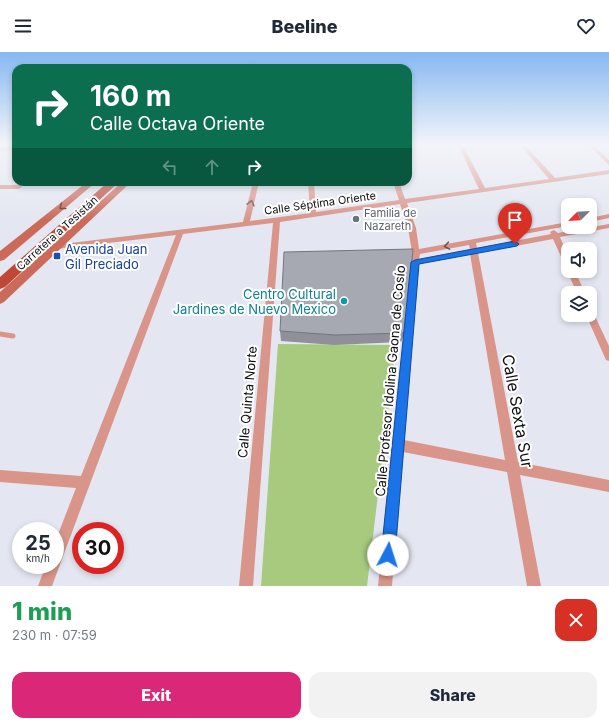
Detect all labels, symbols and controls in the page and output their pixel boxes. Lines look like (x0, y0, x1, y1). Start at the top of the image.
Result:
icon: menu (12, 15, 34, 37)
icon: heart (575, 15, 597, 37)
text: Beeline (271, 16, 338, 37)
text: 160 m (90, 79, 171, 113)
icon: right (24, 80, 76, 132)
text: Calle Octava Oriente (90, 113, 265, 134)
icon: left (159, 156, 181, 178)
icon: ahead (201, 156, 223, 178)
icon: right (243, 156, 265, 178)
street label: Calle Séptima Oriente (263, 188, 377, 218)
street label: Carretera a Tesistán (13, 193, 101, 273)
north arrow (561, 198, 597, 234)
map controls (561, 198, 597, 322)
one-way arrow (246, 200, 255, 207)
one-way arrow (59, 202, 67, 209)
pin (498, 203, 532, 244)
place label: Familia de Nazareth (364, 206, 416, 233)
icon: arrive (504, 209, 526, 231)
marker: Familia de Nazareth (351, 214, 361, 224)
place label: Avenida Juan Gil Preciado (65, 241, 148, 272)
one-way arrow (444, 242, 450, 250)
button: sound (561, 242, 597, 278)
marker: Avenida Juan Gil Preciado (52, 251, 62, 261)
street label: Calle Profesor Idolina Gaona de Cosío (372, 264, 408, 497)
place label: Centro Cultural Jardines de Nuevo Mexico (173, 286, 336, 317)
button: layers (561, 286, 597, 322)
marker: Centro Cultural Jardines de Nuevo Mexico (339, 296, 349, 306)
street label: Calle Quinta Norte (234, 345, 260, 459)
street label: Calle Sexta Sur (498, 353, 538, 469)
speed limit sign: 30 (72, 522, 124, 574)
text: 25 (25, 531, 51, 555)
position arrow (367, 534, 409, 576)
text: km/h (26, 552, 50, 564)
text: 1 min (12, 597, 72, 626)
button: close (555, 599, 597, 641)
text: 230 m · 07:59 (12, 627, 97, 643)
button: Exit (12, 672, 301, 718)
button: Share (309, 672, 597, 718)

